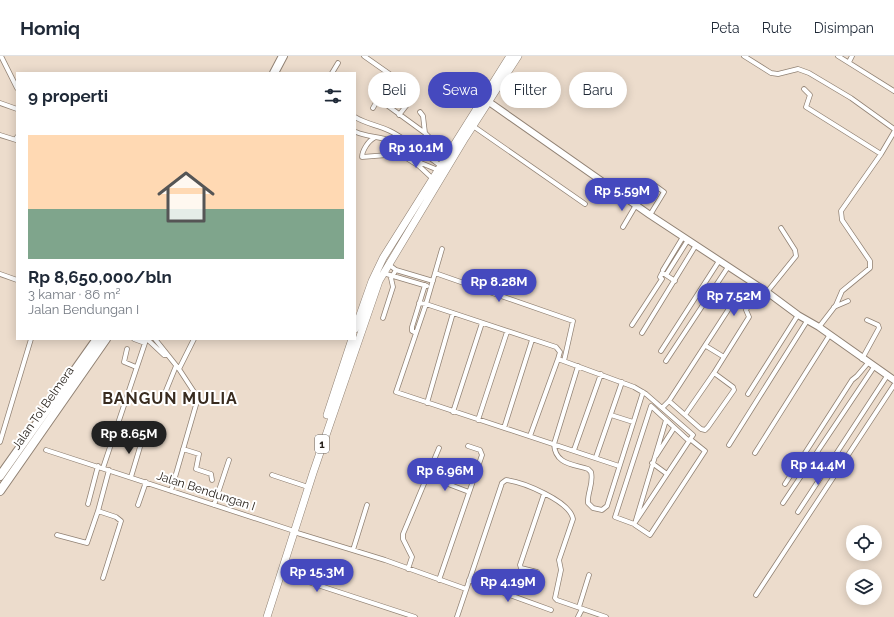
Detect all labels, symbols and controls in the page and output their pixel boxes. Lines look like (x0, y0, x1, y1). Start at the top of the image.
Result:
text: Homiq (20, 17, 80, 39)
text: Peta (711, 20, 740, 36)
text: Rute (762, 20, 792, 36)
text: Disimpan (814, 20, 874, 36)
chip: Beli (368, 72, 420, 108)
chip: Sewa (428, 72, 492, 108)
chip: Filter (500, 72, 561, 108)
chip: Baru (569, 72, 627, 108)
icon: filters (322, 85, 344, 107)
text: 9 properti (28, 86, 108, 106)
pin: Rp 10.1M (375, 135, 457, 169)
text: Rp 10.1M (389, 140, 443, 155)
icon: home (150, 161, 222, 233)
pin: Rp 5.59M (581, 178, 663, 212)
text: Rp 5.59M (594, 183, 650, 198)
text: Rp 8,650,000/bln (28, 267, 172, 287)
pin: Rp 8.28M (458, 269, 540, 303)
text: Rp 8.28M (470, 274, 528, 289)
pin: Rp 7.52M (693, 283, 775, 317)
text: 3 kamar · 86 m² (28, 287, 120, 302)
text: Rp 7.52M (706, 288, 762, 303)
text: Jalan Bendungan I (28, 302, 139, 317)
street label: Jalan Tol Belmera (9, 364, 77, 452)
district label: BANGUN MULIA (102, 389, 238, 408)
pin: Rp 8.65M (88, 421, 170, 455)
text: Rp 8.65M (100, 426, 158, 441)
road number: 1 (315, 435, 329, 453)
pin: Rp 14.4M (777, 452, 859, 486)
text: Rp 14.4M (790, 457, 846, 472)
pin: Rp 6.96M (404, 458, 486, 492)
text: Rp 6.96M (416, 463, 474, 478)
street label: Jalan Bendungan I (155, 468, 257, 514)
map controls (846, 525, 882, 605)
button: locate (846, 525, 882, 561)
pin: Rp 15.3M (276, 559, 358, 593)
text: Rp 15.3M (290, 564, 345, 579)
pin: Rp 4.19M (467, 569, 549, 603)
button: layers (846, 569, 882, 605)
text: Rp 4.19M (480, 574, 536, 589)

